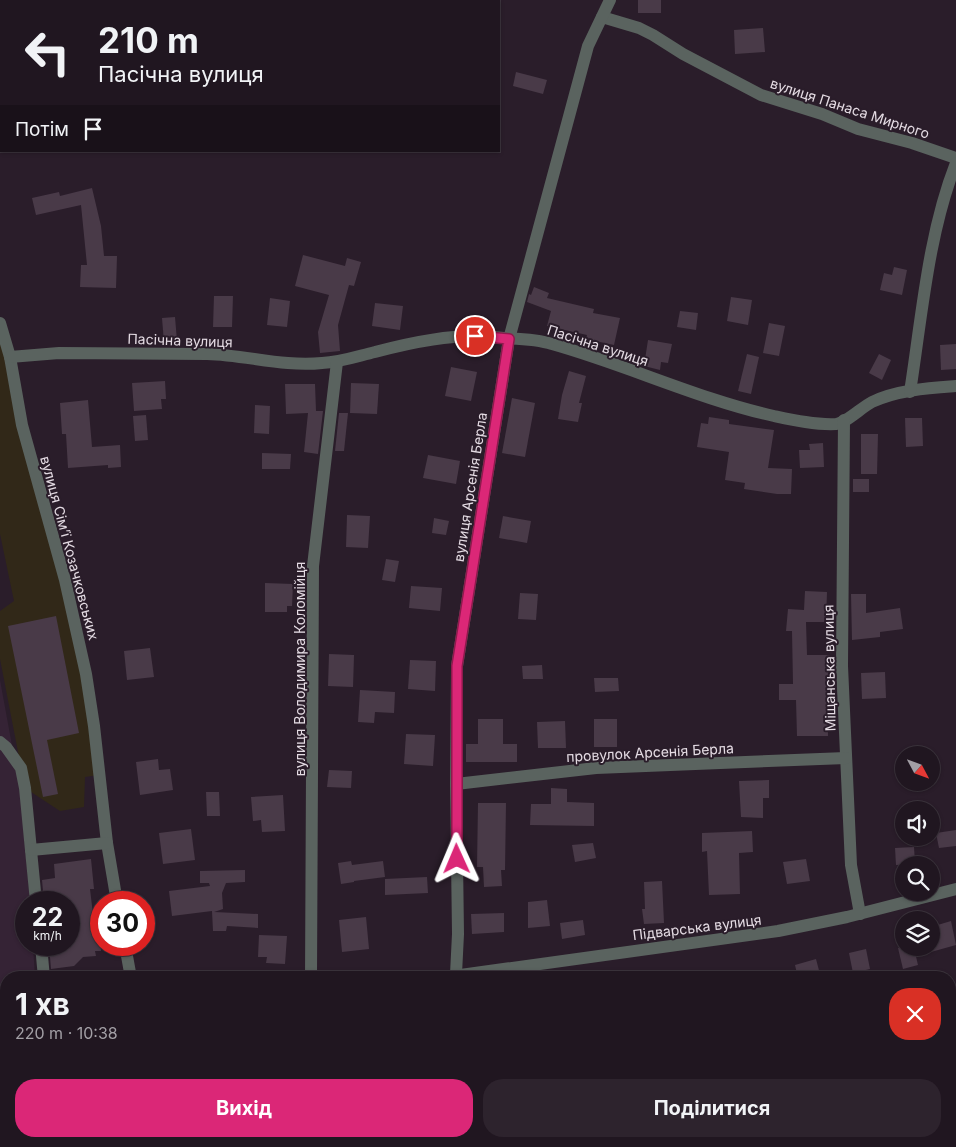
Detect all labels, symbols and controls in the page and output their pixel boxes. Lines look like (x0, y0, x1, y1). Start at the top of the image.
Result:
text: 210 m (98, 19, 199, 61)
icon: left (15, 20, 80, 85)
text: Пасічна вулиця (98, 61, 264, 87)
street label: вулиця Панаса Мирного (768, 74, 932, 142)
icon: arrive (79, 115, 107, 143)
text: Потім (15, 118, 69, 141)
pin (454, 315, 496, 357)
street label: Пасічна вулиця (545, 321, 651, 369)
icon: arrive (461, 322, 489, 350)
street label: Пасічна вулиця (127, 330, 233, 350)
street label: вулиця Арсенія Берла (450, 411, 490, 563)
street label: вулиця Сімʼї Козачковських (37, 454, 103, 642)
street label: вулиця Володимира Коломійця (291, 562, 308, 776)
street label: Міщанська вулиця (819, 604, 839, 732)
street label: провулок Арсенія Берла (566, 739, 734, 765)
north arrow (895, 746, 940, 791)
map controls (895, 746, 940, 956)
button: sound (895, 801, 940, 846)
position arrow (430, 832, 482, 884)
button: search (895, 856, 940, 901)
speed limit sign: 30 (90, 891, 155, 956)
text: 22 (32, 902, 63, 932)
street label: Підварська вулиця (632, 911, 762, 943)
button: layers (895, 911, 940, 956)
text: km/h (33, 928, 62, 943)
text: 1 хв (15, 986, 70, 1022)
button: close (889, 988, 941, 1040)
text: 220 m · 10:38 (15, 1023, 118, 1043)
button: Вихід (15, 1079, 473, 1137)
button: Поділитися (483, 1079, 941, 1137)

